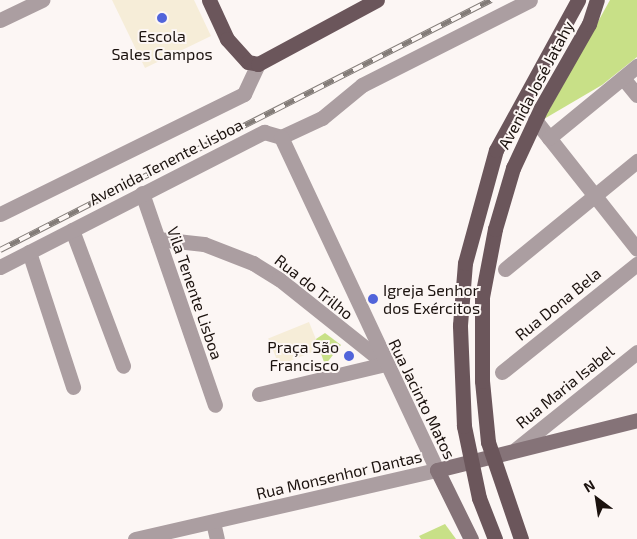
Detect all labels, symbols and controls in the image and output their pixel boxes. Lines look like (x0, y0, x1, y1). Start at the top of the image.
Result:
marker: Escola Sales Campos (156, 12, 168, 24)
street label: Avenida José Jatahy (494, 17, 578, 153)
place label: Escola Sales Campos (111, 26, 213, 64)
street label: Avenida Tenente Lisboa (86, 115, 246, 209)
street label: Vila Tenente Lisboa (163, 224, 227, 362)
street label: Rua do Trilho (271, 250, 357, 324)
street label: Rua Dona Bela (511, 264, 605, 344)
place label: Igreja Senhor dos Exércitos (383, 280, 480, 318)
marker: Igreja Senhor dos Exércitos (367, 293, 379, 305)
street label: Rua Jacinto Matos (385, 336, 459, 462)
place label: Praça São Francisco (267, 337, 339, 375)
street label: Rua Maria Isabel (512, 342, 618, 432)
marker: Praça São Francisco (343, 350, 355, 362)
street label: Rua Monsenhor Dantas (254, 447, 424, 503)
north arrow (572, 474, 622, 524)
text: N (580, 476, 598, 496)

